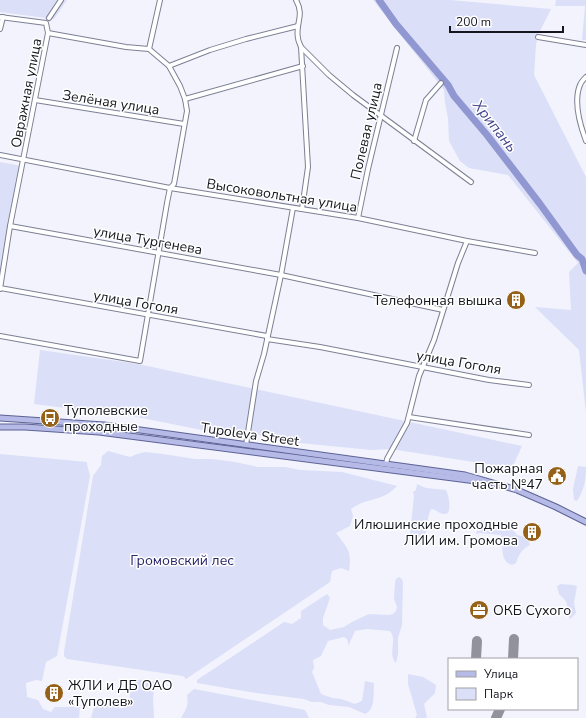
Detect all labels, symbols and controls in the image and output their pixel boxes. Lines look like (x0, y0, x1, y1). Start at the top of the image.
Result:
scale bar (450, 8, 563, 34)
text: 200 m (456, 14, 491, 30)
street label: Овражная улица (7, 37, 46, 149)
street label: Полевая улица (346, 81, 387, 182)
street label: Зелёная улица (61, 85, 161, 120)
water label: Хрипань (468, 95, 522, 156)
street label: Высоковольтная улица (205, 174, 359, 217)
street label: улица Тургенева (92, 222, 204, 259)
street label: улица Гоголя (92, 286, 180, 319)
building icon: Телефонная вышка (505, 289, 527, 311)
place label: Телефонная вышка (373, 291, 502, 310)
street label: улица Гоголя (415, 346, 503, 379)
place label: Туполевские проходные (64, 401, 148, 436)
bus stop icon: Туполевские проходные (39, 407, 61, 429)
street label: Tupoleva Street (200, 418, 300, 451)
place label: Пожарная часть №47 (472, 459, 543, 494)
public building icon: Пожарная часть №47 (546, 465, 568, 487)
place label: Илюшинские проходные ЛИИ им. Громова (354, 515, 518, 550)
building icon: Илюшинские проходные ЛИИ им. Громова (521, 521, 543, 543)
park label: Громовский лес (130, 551, 234, 570)
office icon: ОКБ Сухого (468, 599, 490, 621)
place label: ОКБ Сухого (493, 601, 571, 620)
legend (448, 658, 578, 710)
text: Улица (483, 666, 518, 682)
place label: ЖЛИ и ДБ ОАО «Туполев» (68, 676, 173, 711)
building icon: ЖЛИ и ДБ ОАО «Туполев» (43, 682, 65, 704)
text: Парк (484, 686, 514, 702)

